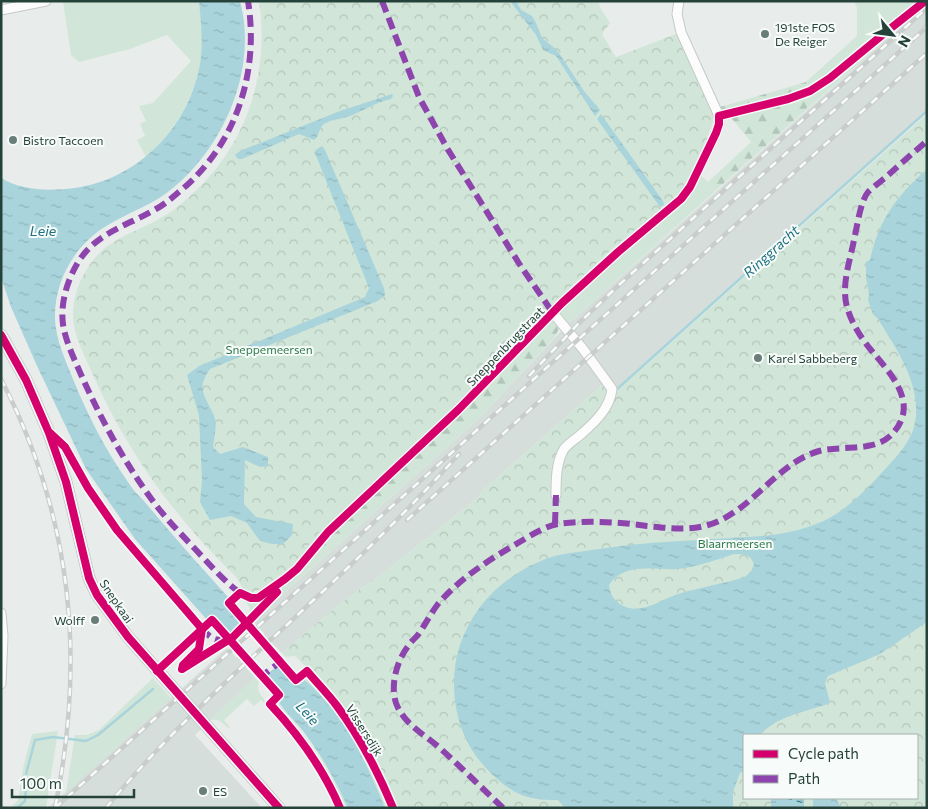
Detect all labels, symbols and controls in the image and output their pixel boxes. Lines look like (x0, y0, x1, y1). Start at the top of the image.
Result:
north arrow (868, 10, 918, 60)
place label: 191ste FOS De Reiger (775, 20, 835, 48)
marker: 191ste FOS De Reiger (759, 28, 771, 40)
text: N (895, 33, 915, 50)
place label: Bistro Taccoen (23, 133, 103, 147)
marker: Bistro Taccoen (7, 134, 19, 146)
water label: Ringgracht (739, 221, 803, 281)
water label: Leie (30, 222, 57, 239)
street label: Sneppenbrugstraat (463, 303, 547, 389)
park label: Sneppemeersen (225, 342, 313, 356)
place label: Karel Sabbeberg (768, 351, 858, 365)
marker: Karel Sabbeberg (752, 352, 764, 364)
park label: Blaarmeersen (698, 536, 772, 550)
street label: Snepkaai (97, 577, 137, 625)
place label: Wolff (54, 613, 86, 627)
marker: Wolff (89, 614, 101, 626)
water label: Leie (293, 698, 324, 729)
street label: Vissersdijk (344, 702, 387, 759)
legend (743, 734, 918, 799)
text: Cycle path (788, 744, 859, 762)
scale bar (12, 766, 135, 798)
text: Path (788, 769, 820, 787)
text: 100 m (20, 774, 62, 792)
place label: ES (213, 784, 227, 798)
marker: ES (197, 785, 209, 797)

